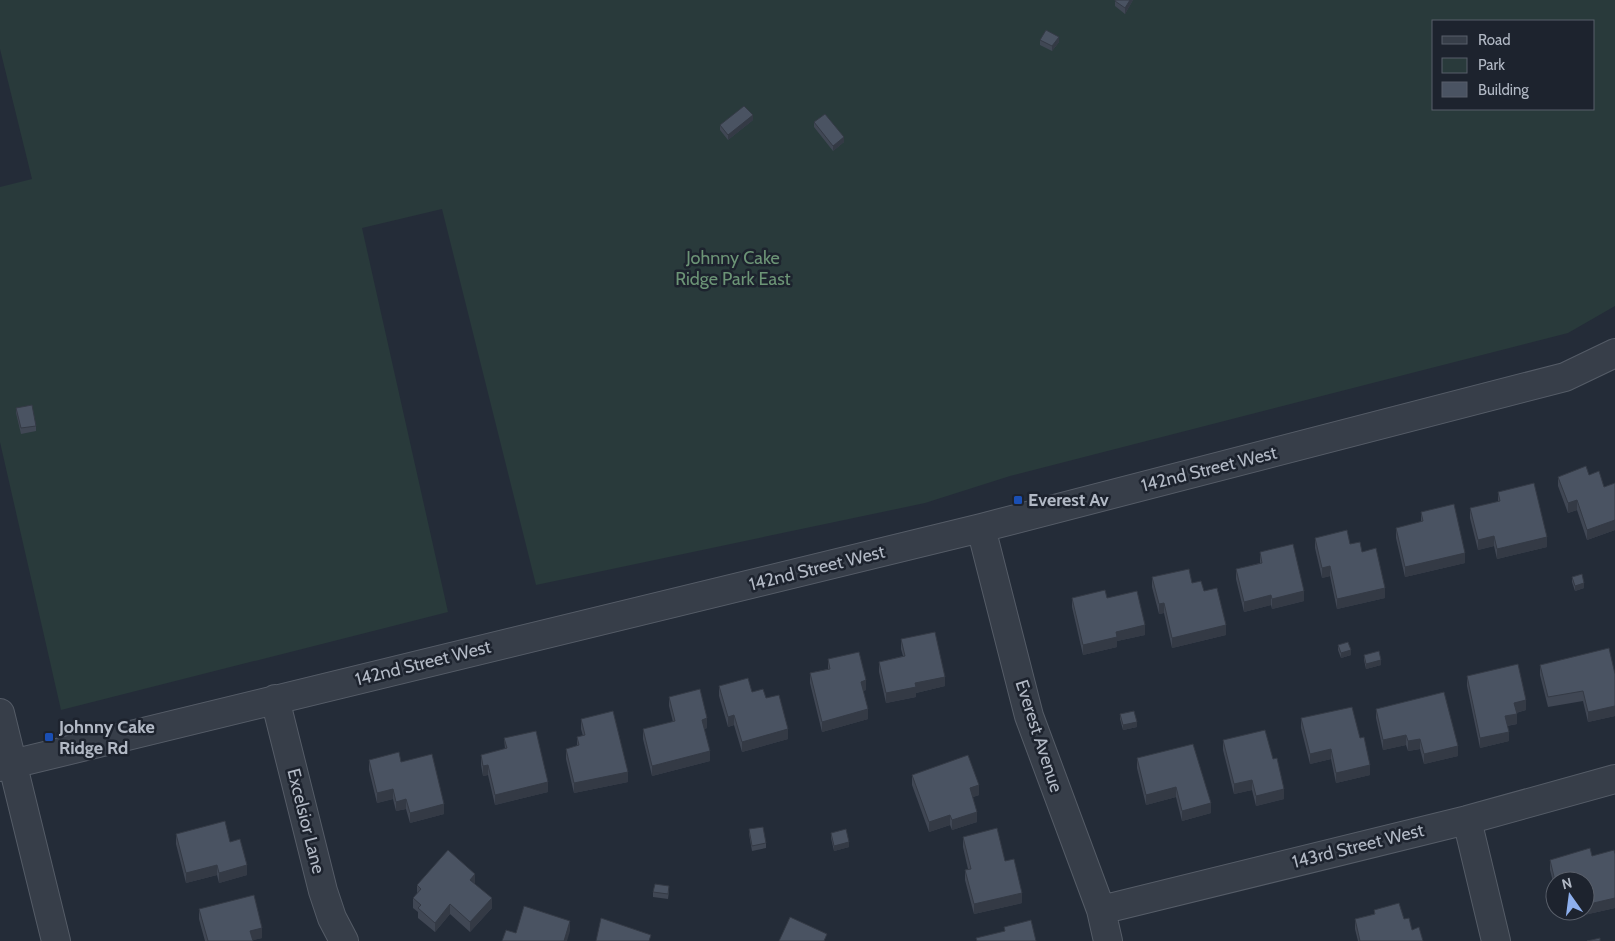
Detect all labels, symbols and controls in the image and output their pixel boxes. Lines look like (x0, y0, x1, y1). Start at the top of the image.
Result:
legend (1432, 20, 1595, 110)
text: Road (1478, 31, 1511, 49)
text: Park (1478, 56, 1505, 74)
text: Building (1478, 81, 1529, 99)
park label: Johnny Cake Ridge Park East (675, 247, 791, 290)
street label: 142nd Street West (1139, 441, 1279, 497)
place label: Everest Av (1028, 489, 1109, 511)
marker: Everest Av (1012, 494, 1024, 506)
street label: 142nd Street West (747, 540, 887, 596)
street label: 142nd Street West (353, 635, 493, 691)
street label: Everest Avenue (1010, 677, 1068, 795)
place label: Johnny Cake Ridge Rd (58, 716, 155, 759)
marker: Johnny Cake Ridge Rd (43, 731, 55, 743)
street label: Excelsior Lane (282, 766, 330, 876)
street label: 143rd Street West (1290, 819, 1426, 873)
north arrow (1545, 871, 1595, 921)
text: N (1560, 873, 1574, 893)

